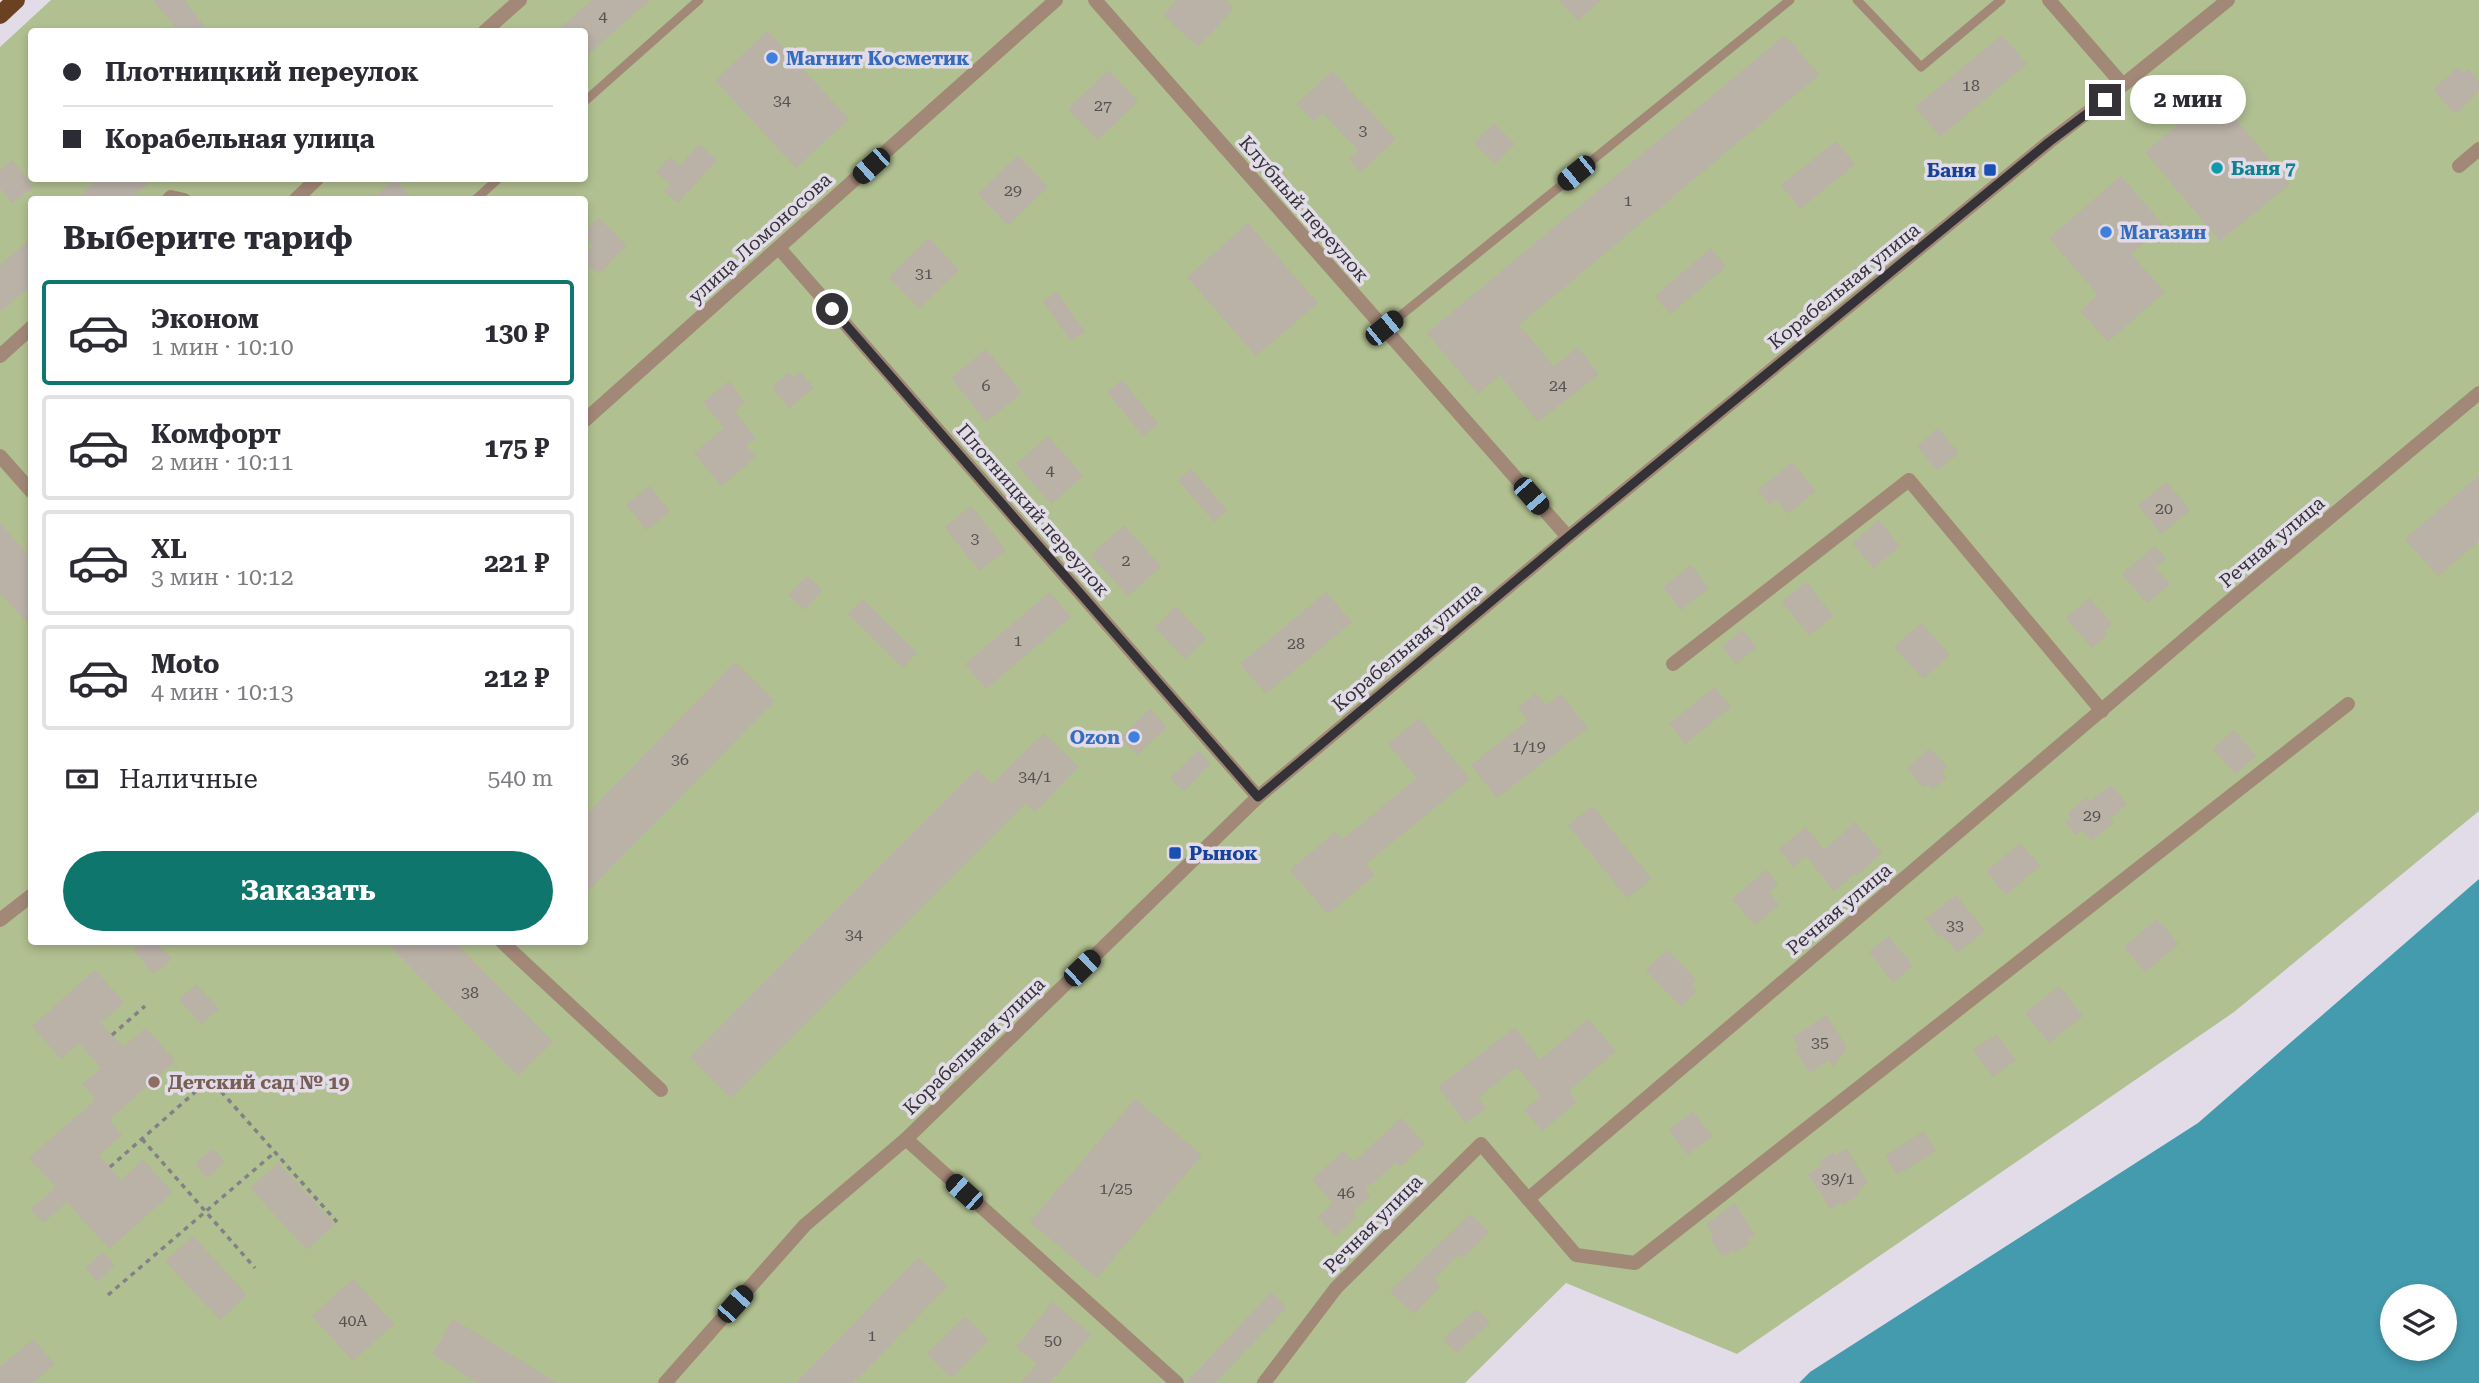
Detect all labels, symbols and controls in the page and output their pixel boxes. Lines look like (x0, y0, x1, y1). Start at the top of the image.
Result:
house number: 4 (599, 7, 608, 26)
place label: Магнит Косметик (786, 47, 969, 70)
marker: Магнит Косметик (764, 50, 780, 66)
text: Плотницкий переулок (105, 57, 419, 87)
house number: 18 (1962, 76, 1980, 95)
callout: 2 мин (2130, 76, 2245, 124)
route end (2089, 84, 2121, 116)
text: 2 мин (2154, 86, 2222, 113)
house number: 34 (773, 91, 791, 110)
house number: 27 (1094, 96, 1112, 115)
house number: 3 (1359, 121, 1368, 140)
text: Корабельная улица (105, 124, 375, 154)
street label: Клубный переулок (1234, 131, 1374, 287)
car (849, 144, 894, 188)
car (1554, 152, 1599, 194)
place label: Баня 7 (2231, 157, 2296, 180)
place label: Баня (1927, 159, 1976, 182)
marker: Баня 7 (2209, 160, 2225, 176)
marker: Баня (1982, 162, 1998, 178)
street label: улица Ломоносова (684, 168, 836, 308)
house number: 29 (1004, 181, 1022, 200)
house number: 1 (1624, 191, 1633, 210)
street label: Корабельная улица (1764, 217, 1925, 354)
text: Выберите тариф (63, 219, 353, 257)
place label: Магазин (2120, 221, 2207, 244)
marker: Магазин (2098, 224, 2114, 240)
house number: 31 (915, 264, 933, 283)
route start (816, 293, 848, 325)
icon: car (67, 301, 130, 364)
text: Эконом (151, 304, 259, 334)
car (1362, 307, 1407, 349)
text: 130 ₽ (484, 318, 549, 348)
text: 1 мин · 10:10 (151, 334, 294, 361)
house number: 6 (982, 376, 991, 395)
house number: 24 (1549, 376, 1567, 395)
icon: car (67, 416, 130, 479)
text: Комфорт (151, 419, 281, 449)
street label: Плотницкий переулок (952, 419, 1114, 601)
text: 175 ₽ (484, 433, 549, 463)
text: 2 мин · 10:11 (151, 449, 294, 476)
house number: 4 (1046, 461, 1055, 480)
car (1510, 473, 1553, 519)
street label: Речная улица (2215, 491, 2330, 593)
house number: 20 (2155, 499, 2173, 518)
house number: 3 (971, 529, 980, 548)
icon: car (67, 531, 130, 594)
text: XL (151, 534, 187, 564)
text: 221 ₽ (484, 548, 549, 578)
house number: 2 (1122, 551, 1131, 570)
text: 3 мин · 10:12 (151, 564, 294, 591)
street label: Корабельная улица (1328, 577, 1487, 716)
house number: 1 (1014, 631, 1023, 650)
house number: 28 (1287, 634, 1305, 653)
icon: car (67, 646, 130, 709)
text: Moto (151, 649, 220, 679)
text: 212 ₽ (484, 663, 549, 693)
text: 4 мин · 10:13 (151, 679, 294, 706)
place label: Ozon (1070, 726, 1120, 749)
marker: Ozon (1126, 729, 1142, 745)
house number: 1/19 (1512, 737, 1546, 756)
house number: 36 (671, 750, 689, 769)
icon: cash (63, 760, 101, 798)
text: Наличные (119, 764, 258, 794)
text: 540 m (488, 765, 553, 792)
house number: 34/1 (1018, 767, 1052, 786)
house number: 29 (2083, 806, 2101, 825)
place label: Рынок (1189, 842, 1258, 865)
marker: Рынок (1167, 845, 1183, 861)
button: Заказать (63, 851, 553, 931)
street label: Речная улица (1782, 858, 1897, 960)
house number: 33 (1946, 916, 1964, 935)
house number: 34 (845, 925, 863, 944)
car (1060, 946, 1105, 990)
street label: Корабельная улица (898, 972, 1050, 1120)
house number: 38 (461, 983, 479, 1002)
house number: 35 (1811, 1033, 1829, 1052)
place label: Детский сад № 19 (168, 1071, 350, 1094)
marker: Детский сад № 19 (146, 1074, 162, 1090)
street label: Речная улица (1319, 1169, 1428, 1278)
house number: 39/1 (1821, 1169, 1855, 1188)
car (942, 1170, 987, 1214)
house number: 1/25 (1099, 1179, 1133, 1198)
house number: 46 (1337, 1183, 1355, 1202)
car (714, 1281, 757, 1327)
map controls (2380, 1284, 2457, 1361)
button: layers (2380, 1284, 2457, 1361)
house number: 40А (338, 1311, 368, 1330)
house number: 1 (868, 1326, 877, 1345)
house number: 50 (1044, 1331, 1062, 1350)

